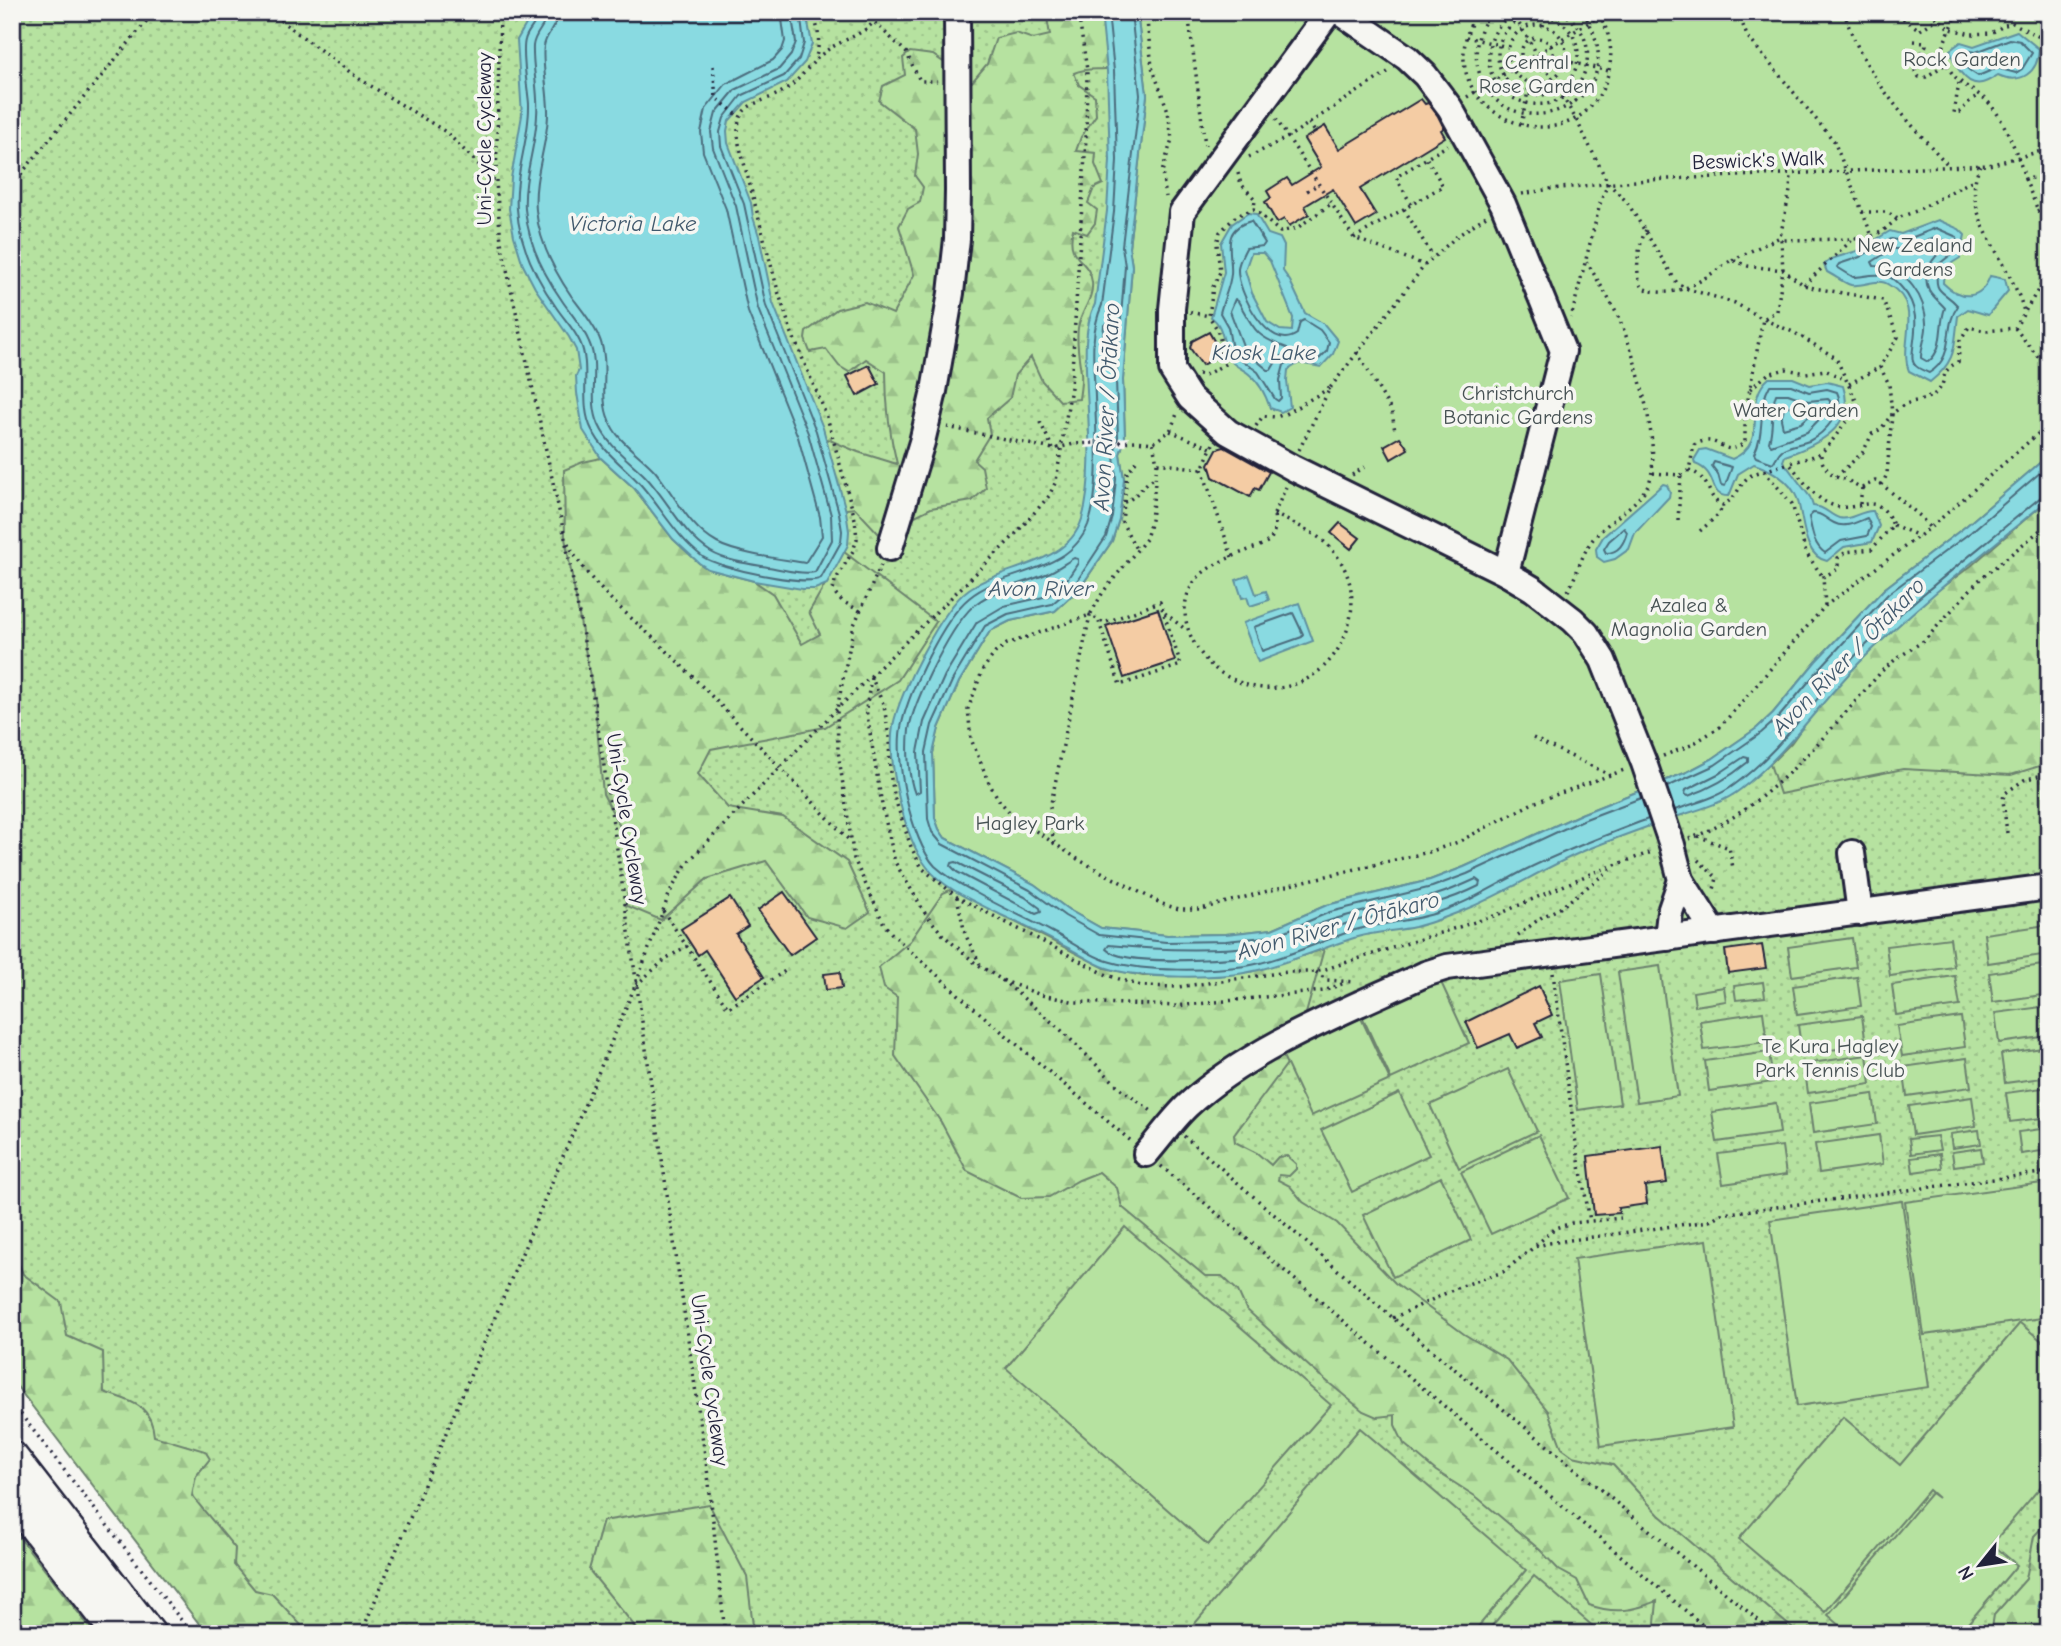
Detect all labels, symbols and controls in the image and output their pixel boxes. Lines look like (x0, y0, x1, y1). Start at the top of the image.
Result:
park label: Rock Garden (1903, 47, 2021, 71)
park label: Central Rose Garden (1479, 50, 1595, 98)
street label: Uni-Cycle Cycleway (472, 52, 496, 226)
street label: Beswick's Walk (1692, 146, 1824, 174)
water label: Victoria Lake (569, 210, 697, 237)
park label: New Zealand Gardens (1857, 233, 1973, 281)
water label: Avon River / Ōtākaro (1088, 302, 1125, 513)
water label: Kiosk Lake (1212, 339, 1317, 366)
park label: Christchurch Botanic Gardens (1443, 381, 1593, 429)
park label: Water Garden (1733, 398, 1859, 422)
water label: Avon River / Ōtākaro (1766, 572, 1930, 741)
water label: Avon River (988, 575, 1094, 602)
park label: Azalea & Magnolia Garden (1611, 593, 1767, 641)
street label: Uni-Cycle Cycleway (602, 732, 652, 907)
park label: Hagley Park (976, 811, 1084, 835)
water label: Avon River / Ōtākaro (1233, 885, 1442, 966)
park label: Te Kura Hagley Park Tennis Club (1755, 1034, 1905, 1082)
street label: Uni-Cycle Cycleway (686, 1293, 734, 1468)
north arrow (1946, 1530, 2016, 1600)
text: N (1954, 1562, 1979, 1584)

